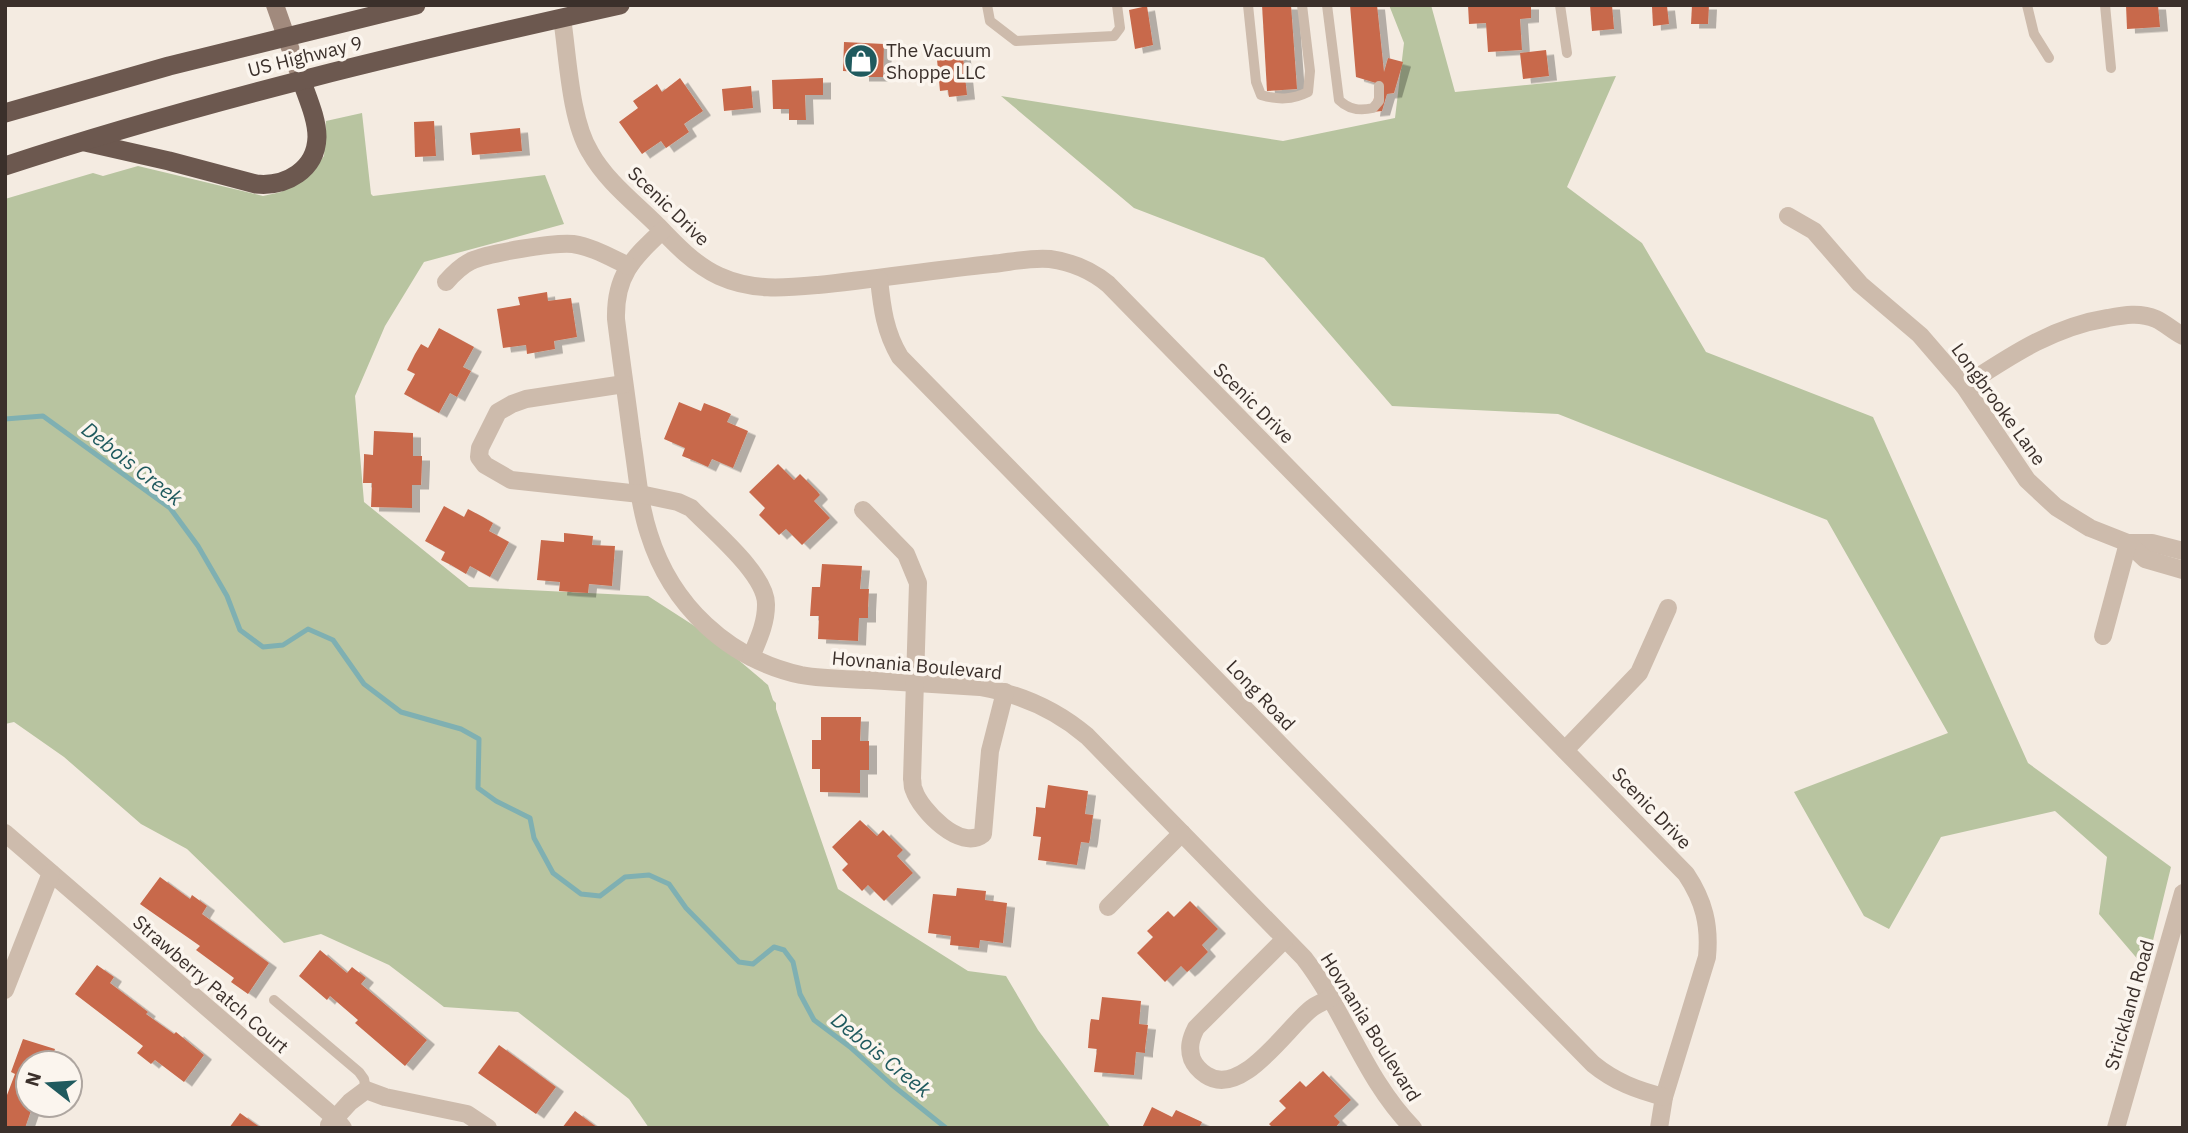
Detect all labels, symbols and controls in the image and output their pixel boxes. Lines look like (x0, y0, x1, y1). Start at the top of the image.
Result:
street label: US Highway 9 (245, 30, 365, 82)
place label: The Vacuum Shoppe LLC (886, 38, 991, 84)
shop icon: The Vacuum Shoppe LLC (842, 42, 880, 80)
street label: Scenic Drive (623, 161, 715, 251)
street label: Longbrooke Lane (1947, 338, 2051, 470)
street label: Scenic Drive (1209, 358, 1299, 448)
water label: Debois Creek (76, 415, 190, 512)
street label: Hovnania Boulevard (831, 646, 1003, 684)
street label: Long Road (1221, 655, 1301, 735)
street label: Scenic Drive (1607, 762, 1697, 854)
street label: Strawberry Patch Court (128, 910, 294, 1058)
street label: Strickland Road (2099, 937, 2159, 1073)
street label: Hovnania Boulevard (1316, 948, 1426, 1106)
water label: Debois Creek (826, 1005, 938, 1104)
north arrow (14, 1049, 84, 1119)
text: N (19, 1069, 46, 1089)

